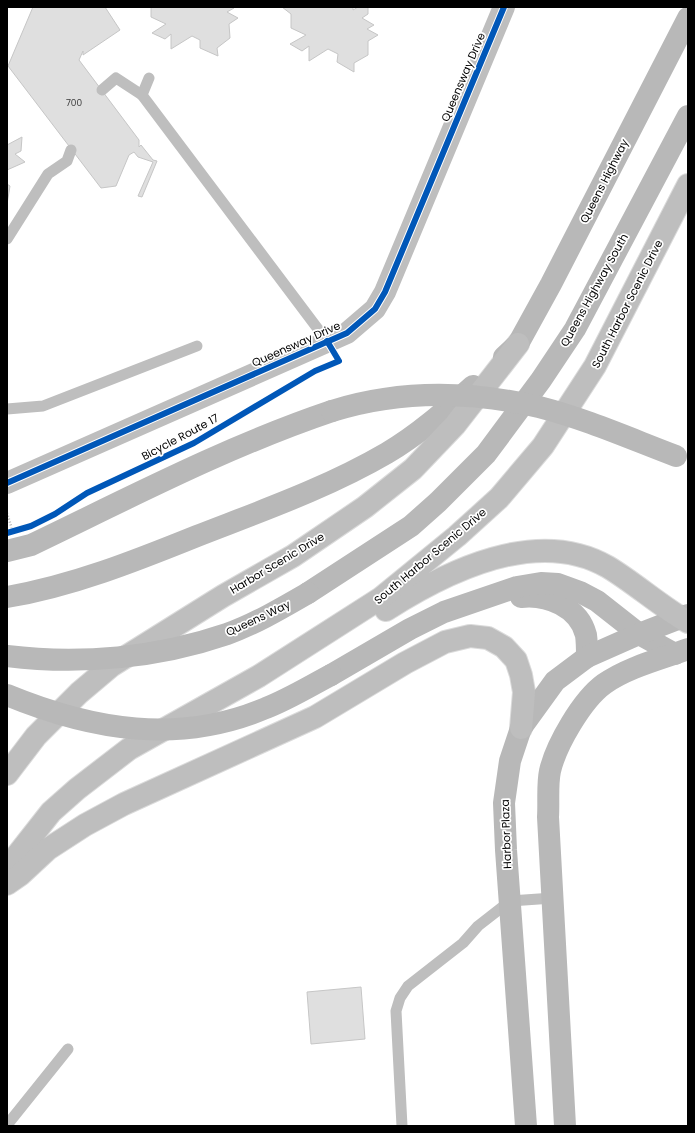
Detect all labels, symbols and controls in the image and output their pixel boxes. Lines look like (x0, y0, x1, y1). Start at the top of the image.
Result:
street label: Queensway Drive (437, 30, 489, 124)
house number: 700 (66, 97, 82, 109)
street label: Queens Highway (576, 135, 632, 226)
street label: Queens Highway South (556, 231, 632, 349)
street label: South Harbor Scenic Drive (588, 237, 666, 371)
street label: Queensway Drive (249, 317, 343, 371)
street label: Bicycle Route 17 (138, 410, 222, 464)
street label: South Harbor Scenic Drive (370, 504, 490, 608)
street label: Harbor Scenic Drive (227, 528, 327, 598)
street label: Queens Way (223, 596, 294, 640)
street label: Harbor Plaza (497, 799, 515, 869)

